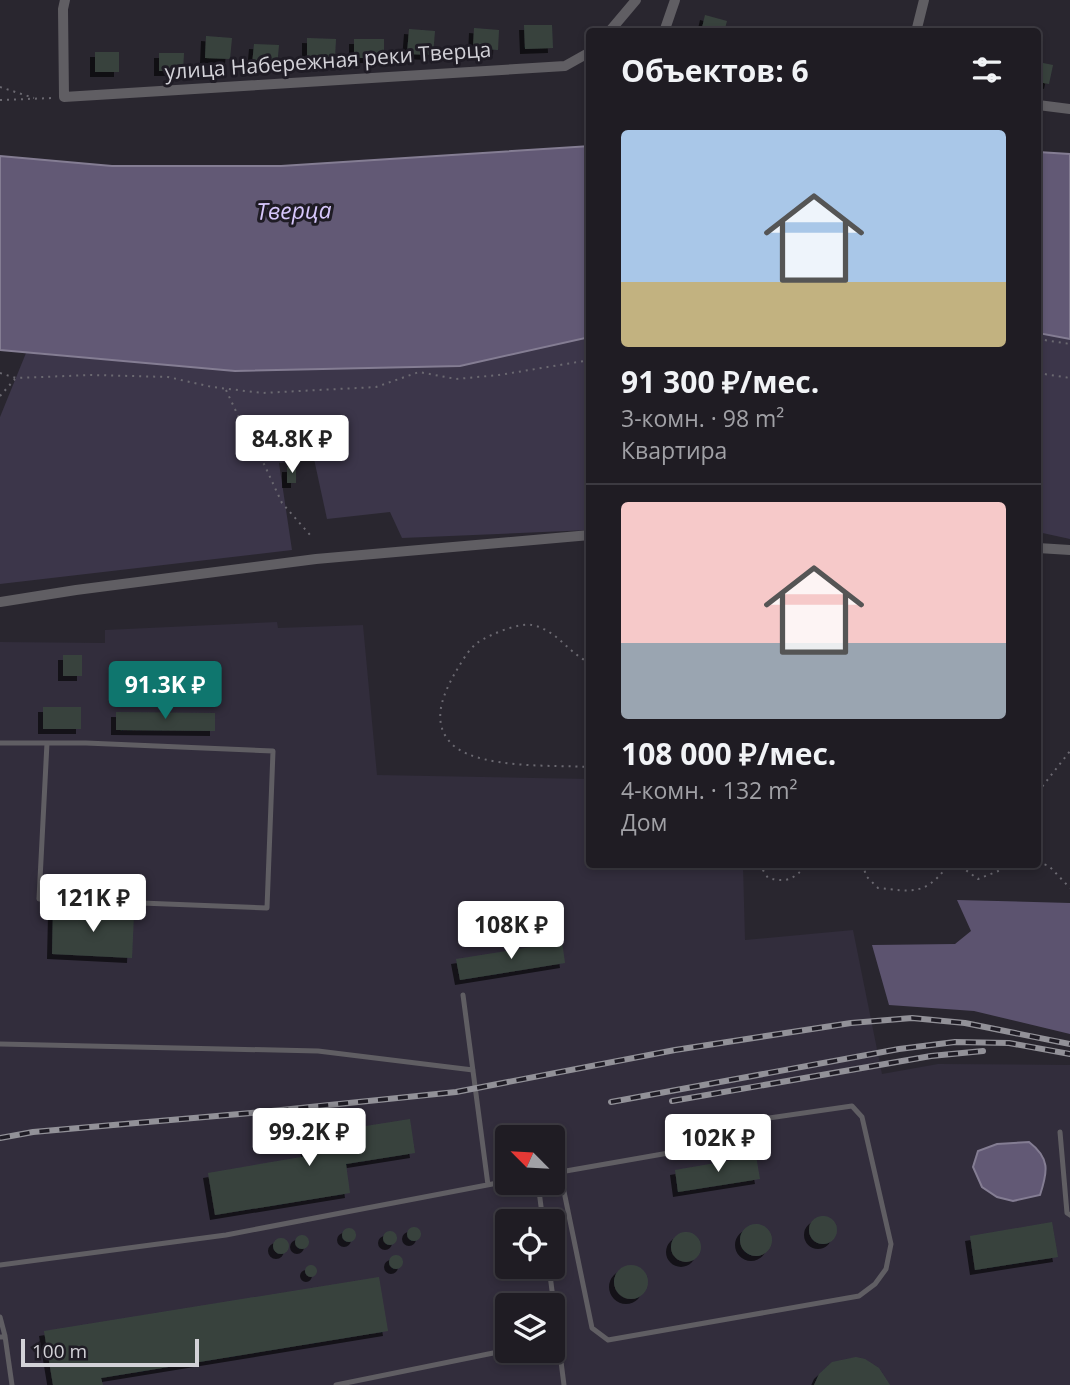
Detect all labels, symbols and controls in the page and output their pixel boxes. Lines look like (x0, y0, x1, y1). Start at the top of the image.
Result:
street label: улица Набережная реки Тверца (164, 35, 492, 85)
text: Объектов: 6 (621, 50, 809, 91)
icon: filters (968, 51, 1006, 89)
icon: home (751, 175, 877, 301)
water label: Тверца (256, 193, 332, 227)
text: 91 300 ₽/мес. (621, 361, 819, 402)
text: 3-комн. · 98 m² (621, 402, 784, 434)
pin: 84.8K ₽ (227, 416, 357, 475)
text: 84.8K ₽ (252, 422, 332, 454)
text: Квартира (621, 434, 727, 466)
icon: home (751, 547, 877, 673)
pin: 91.3K ₽ (100, 662, 230, 721)
text: 91.3K ₽ (125, 668, 205, 700)
text: 108 000 ₽/мес. (621, 733, 836, 774)
text: 4-комн. · 132 m² (621, 774, 797, 806)
text: Дом (621, 806, 667, 838)
pin: 121K ₽ (36, 874, 150, 934)
text: 121K ₽ (56, 881, 130, 913)
pin: 108K ₽ (454, 902, 568, 961)
text: 108K ₽ (474, 908, 548, 940)
pin: 99.2K ₽ (244, 1108, 374, 1168)
pin: 102K ₽ (661, 1114, 775, 1174)
text: 99.2K ₽ (269, 1115, 349, 1147)
text: 102K ₽ (681, 1121, 755, 1153)
north arrow (495, 1125, 565, 1195)
map controls (495, 1125, 565, 1363)
button: locate (495, 1209, 565, 1279)
button: layers (495, 1293, 565, 1363)
scale bar (21, 1336, 200, 1368)
text: 100 m (32, 1338, 87, 1364)

